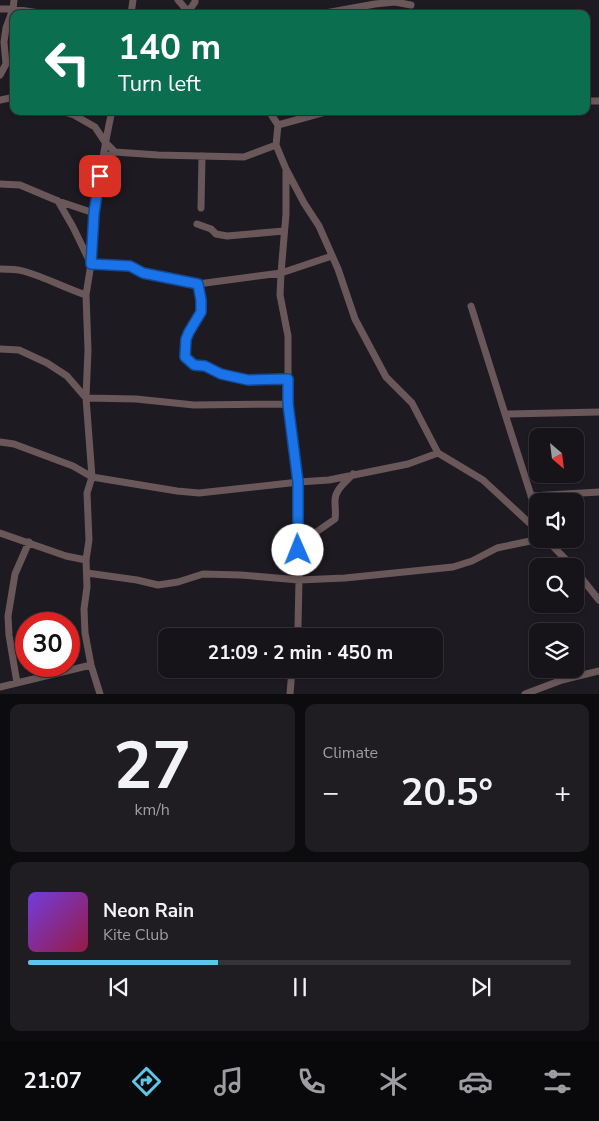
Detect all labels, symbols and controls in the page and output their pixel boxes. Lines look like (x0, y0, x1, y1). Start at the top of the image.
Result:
text: 140 m (118, 24, 221, 71)
icon: left (35, 30, 100, 95)
text: Turn left (118, 69, 201, 99)
pin (79, 155, 121, 197)
icon: arrive (86, 162, 114, 190)
north arrow (529, 428, 584, 482)
map controls (529, 428, 584, 678)
button: sound (529, 493, 584, 548)
position arrow (271, 523, 323, 575)
button: search (529, 558, 584, 613)
speed limit sign: 30 (15, 612, 80, 677)
button: layers (529, 623, 584, 678)
text: 21:09 · 2 min · 450 m (208, 640, 393, 666)
text: 27 (113, 722, 191, 811)
text: Climate (323, 742, 378, 764)
text: 20.5° (401, 767, 493, 818)
text: − (323, 774, 339, 812)
text: + (554, 774, 571, 812)
text: km/h (135, 799, 170, 821)
text: Neon Rain (103, 898, 194, 924)
text: Kite Club (103, 924, 169, 946)
icon: previous (105, 973, 133, 1001)
icon: pause (286, 973, 314, 1001)
icon: next (467, 973, 495, 1001)
icon: directions (129, 1064, 164, 1099)
icon: music (211, 1064, 246, 1099)
icon: phone (294, 1064, 329, 1099)
icon: climate (376, 1064, 411, 1099)
icon: car (458, 1064, 493, 1099)
icon: filters (540, 1064, 575, 1099)
text: 21:07 (24, 1066, 82, 1096)

